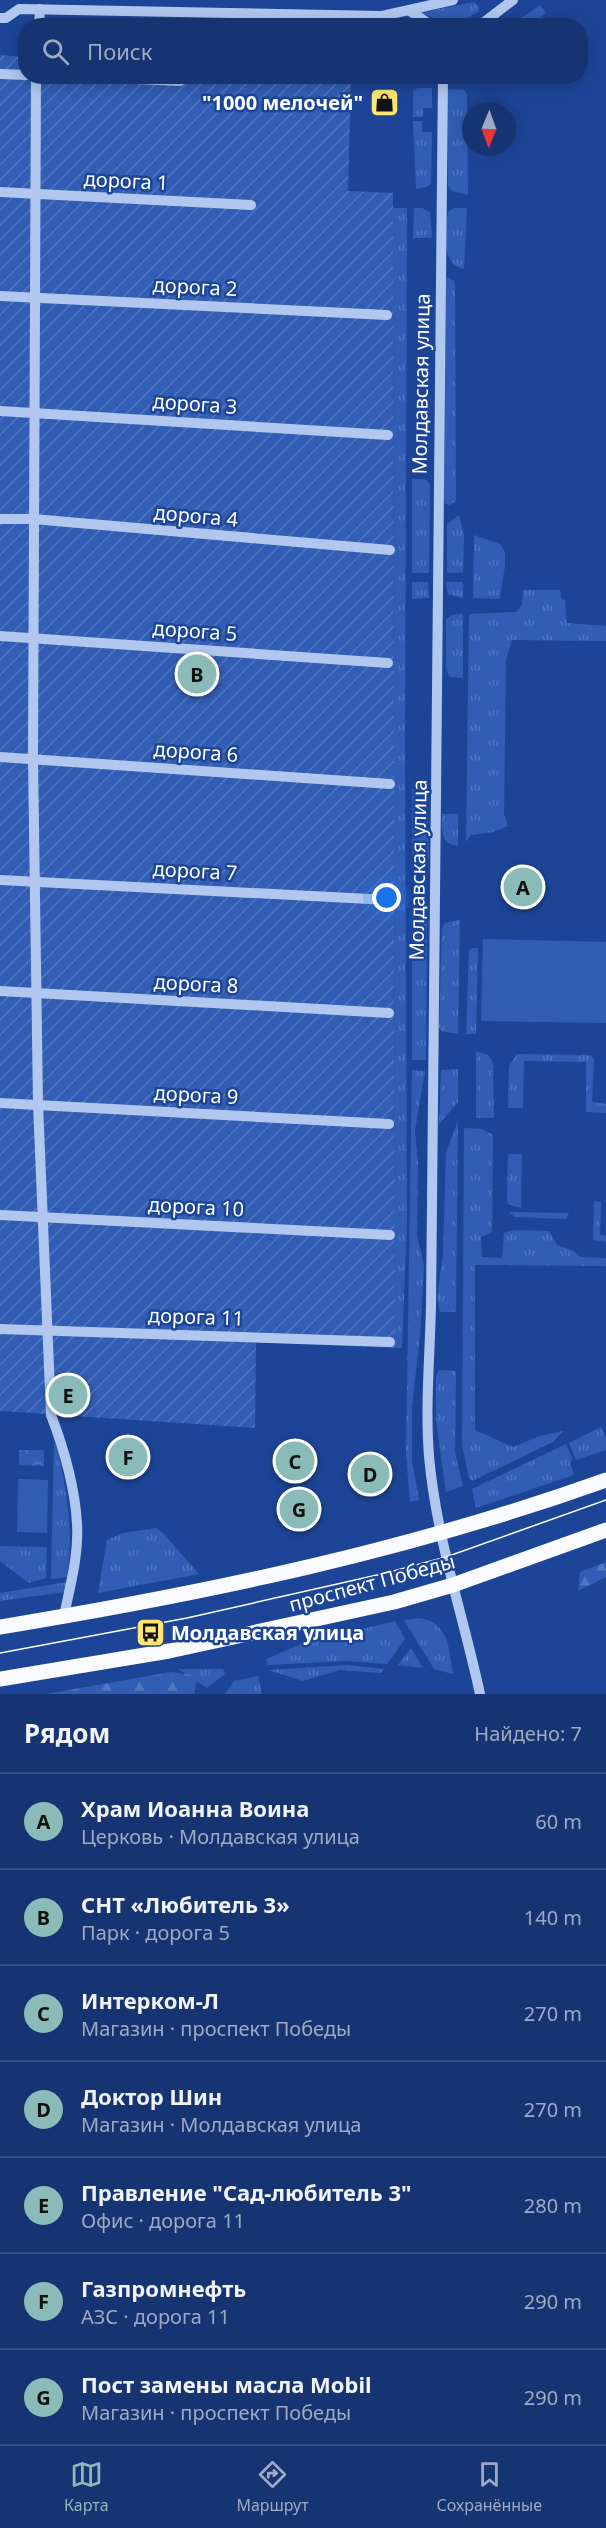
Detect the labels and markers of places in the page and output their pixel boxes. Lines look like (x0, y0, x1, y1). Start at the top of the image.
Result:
shop icon: "1000 мелочей" (368, 87, 400, 119)
place label: "1000 мелочей" (202, 89, 363, 116)
pin: B (178, 652, 216, 696)
pin: A (504, 864, 542, 910)
pin: E (48, 1372, 88, 1418)
pin: F (108, 1434, 148, 1480)
pin: C (276, 1438, 314, 1484)
pin: D (350, 1452, 389, 1496)
pin: G (280, 1486, 318, 1532)
bus stop icon: Молдавская улица (134, 1617, 166, 1649)
place label: Молдавская улица (171, 1619, 364, 1646)

